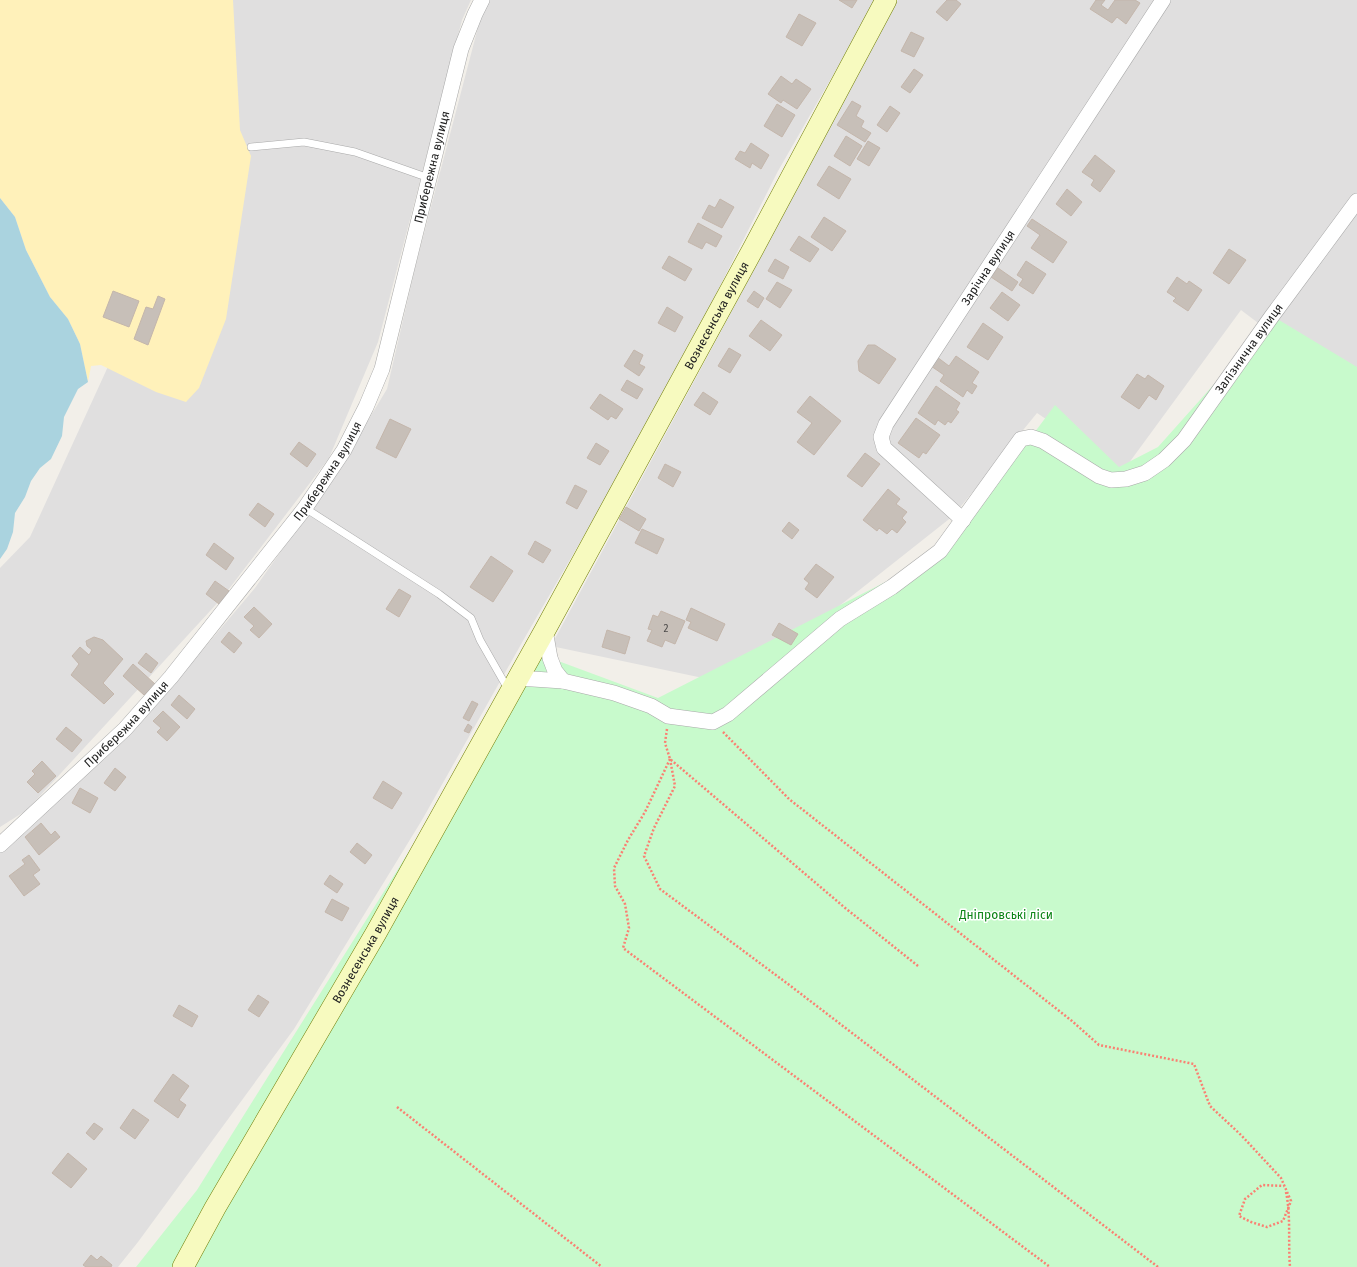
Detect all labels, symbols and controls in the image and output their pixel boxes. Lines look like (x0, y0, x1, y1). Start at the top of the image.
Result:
street label: Прибережна вулиця (411, 110, 452, 225)
street label: Зарічна вулиця (959, 227, 1018, 308)
street label: Вознесенська вулиця (682, 259, 752, 372)
street label: Залізнична вулиця (1212, 301, 1286, 396)
street label: Прибережна вулиця (291, 419, 364, 523)
house number: 2 (664, 623, 669, 635)
street label: Прибережна вулиця (81, 678, 171, 770)
street label: Вознесенська вулиця (329, 894, 402, 1006)
park label: Дніпровські ліси (958, 908, 1053, 922)

